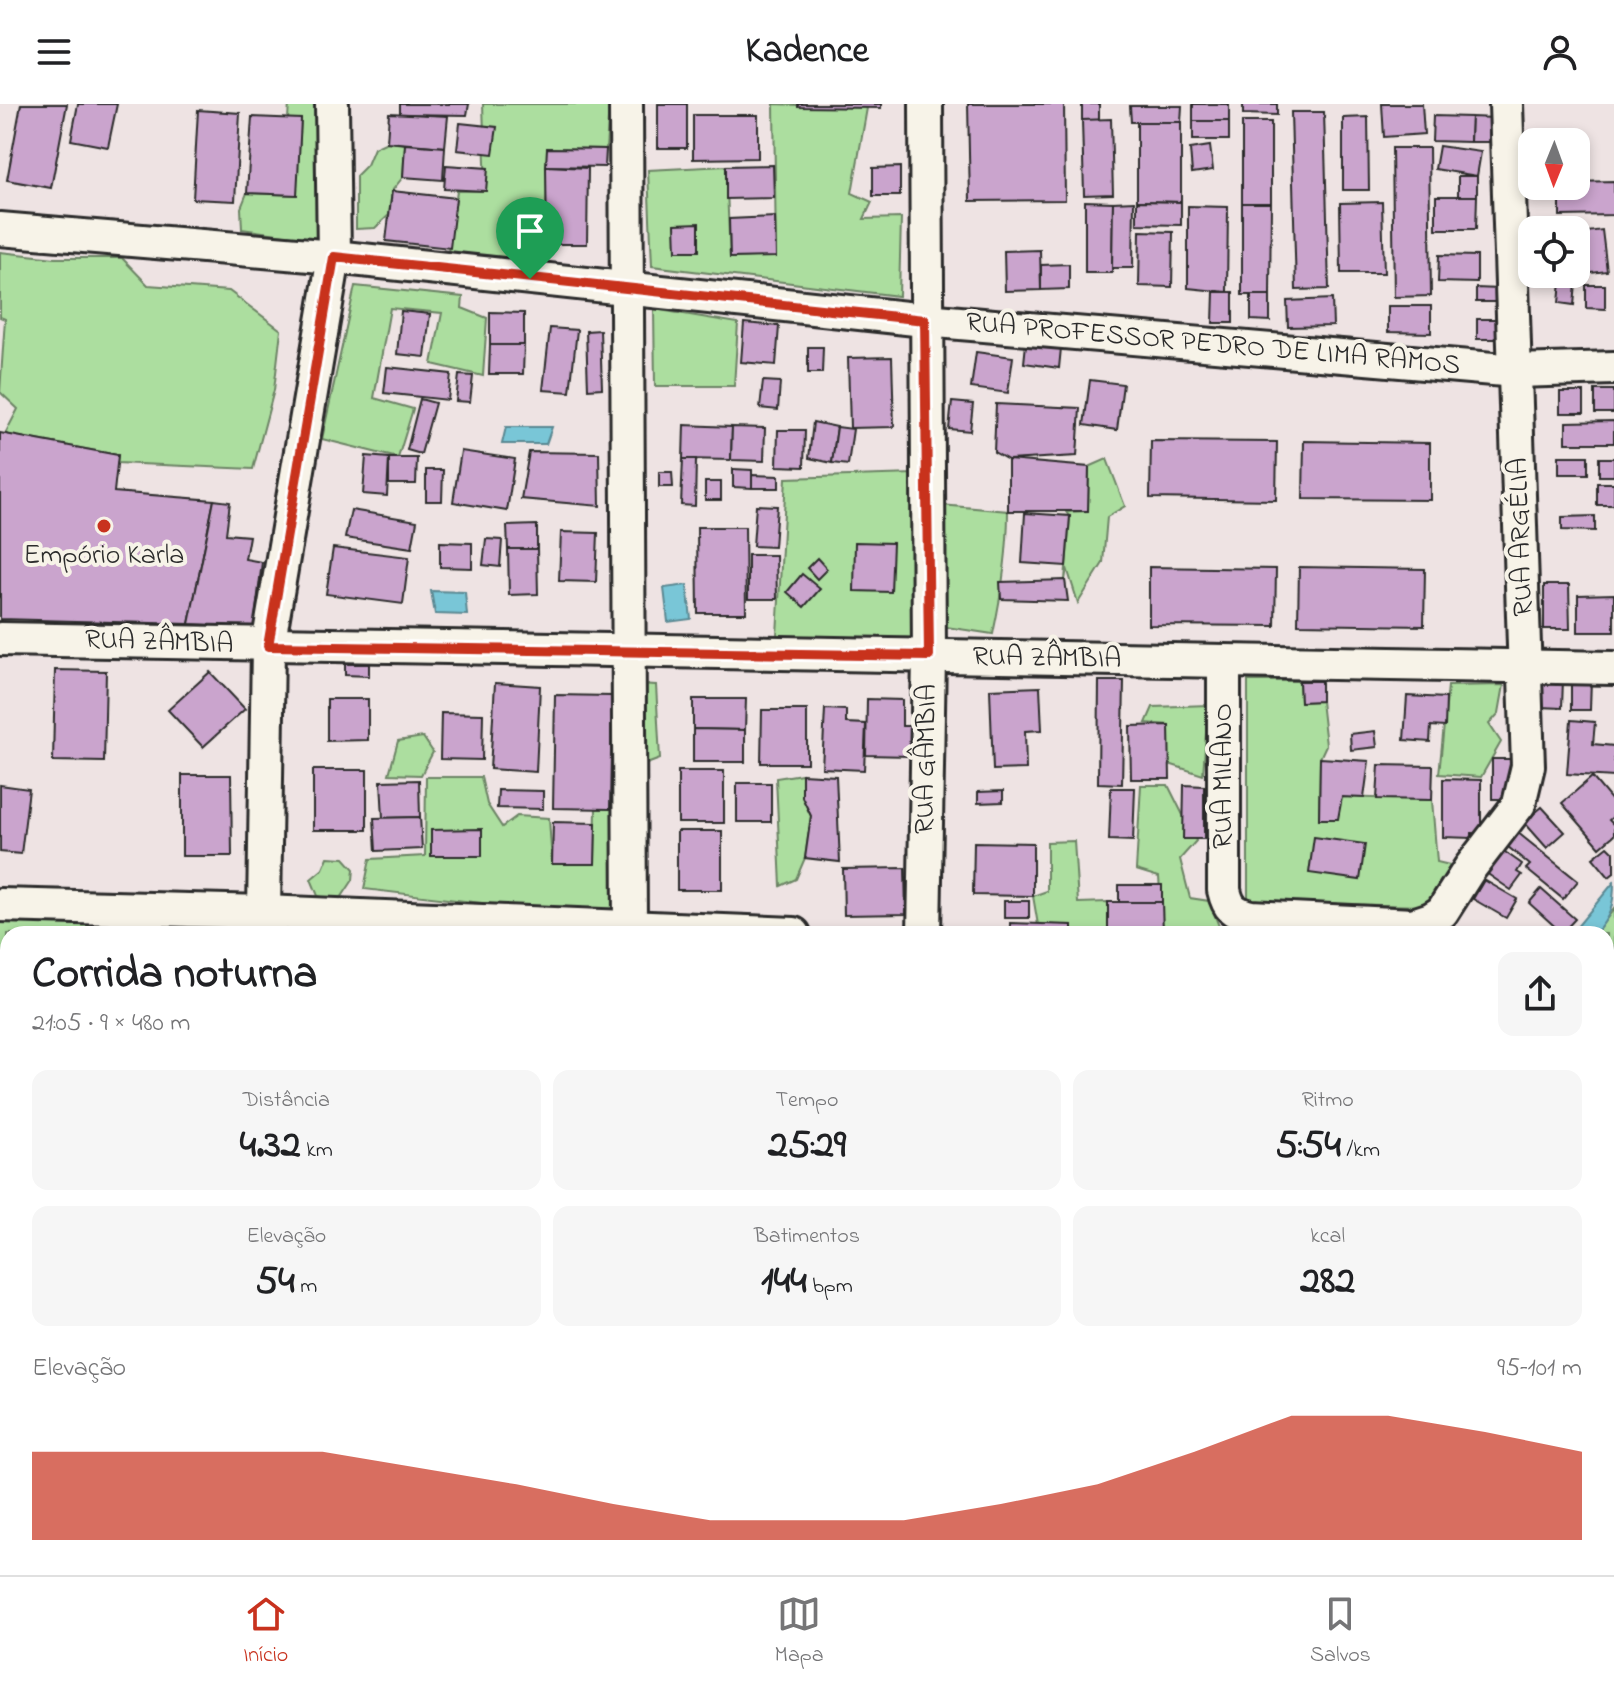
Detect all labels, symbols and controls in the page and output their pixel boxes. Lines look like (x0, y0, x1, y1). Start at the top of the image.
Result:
text: Kadence (745, 26, 869, 79)
icon: menu (32, 30, 76, 74)
icon: person (1538, 30, 1582, 74)
north arrow (1518, 128, 1590, 200)
map controls (1518, 128, 1590, 288)
pin (496, 197, 564, 279)
icon: arrive (508, 209, 552, 253)
button: locate (1518, 216, 1590, 288)
street label: RUA PROFESSOR PEDRO DE LIMA RAMOS (964, 303, 1462, 387)
street label: RUA ARGÉLIA (1499, 457, 1545, 617)
marker: Empório Karla (95, 517, 113, 535)
place label: Empório Karla (24, 536, 184, 577)
street label: RUA ZÂMBIA (84, 619, 234, 666)
street label: RUA ZÂMBIA (972, 636, 1122, 681)
street label: RUA GÂMBIA (904, 683, 949, 835)
street label: RUA MILANO (1204, 703, 1245, 849)
text: Corrida noturna (32, 943, 317, 1007)
button: share (1498, 952, 1582, 1036)
text: 21:05 · 9 × 480 m (32, 1005, 190, 1043)
text: Distância (243, 1085, 330, 1117)
text: Tempo (776, 1085, 838, 1117)
text: Ritmo (1302, 1085, 1354, 1117)
text: 4.32 (240, 1117, 301, 1176)
text: 25:29 (768, 1117, 846, 1176)
text: 5:54 (1275, 1117, 1341, 1176)
text: km (301, 1135, 333, 1167)
text: /km (1341, 1135, 1380, 1167)
text: Elevação (247, 1221, 326, 1253)
text: Batimentos (754, 1221, 860, 1253)
text: kcal (1310, 1221, 1345, 1253)
text: 54 (255, 1253, 295, 1312)
text: 144 (761, 1253, 807, 1312)
text: 282 (1300, 1253, 1355, 1312)
text: m (295, 1271, 317, 1303)
text: bpm (807, 1271, 853, 1303)
text: Elevação (32, 1350, 126, 1388)
text: 95–101 m (1497, 1350, 1582, 1388)
tab: Início (243, 1592, 288, 1672)
tab: Mapa (775, 1592, 824, 1672)
tab: Salvos (1310, 1592, 1371, 1672)

